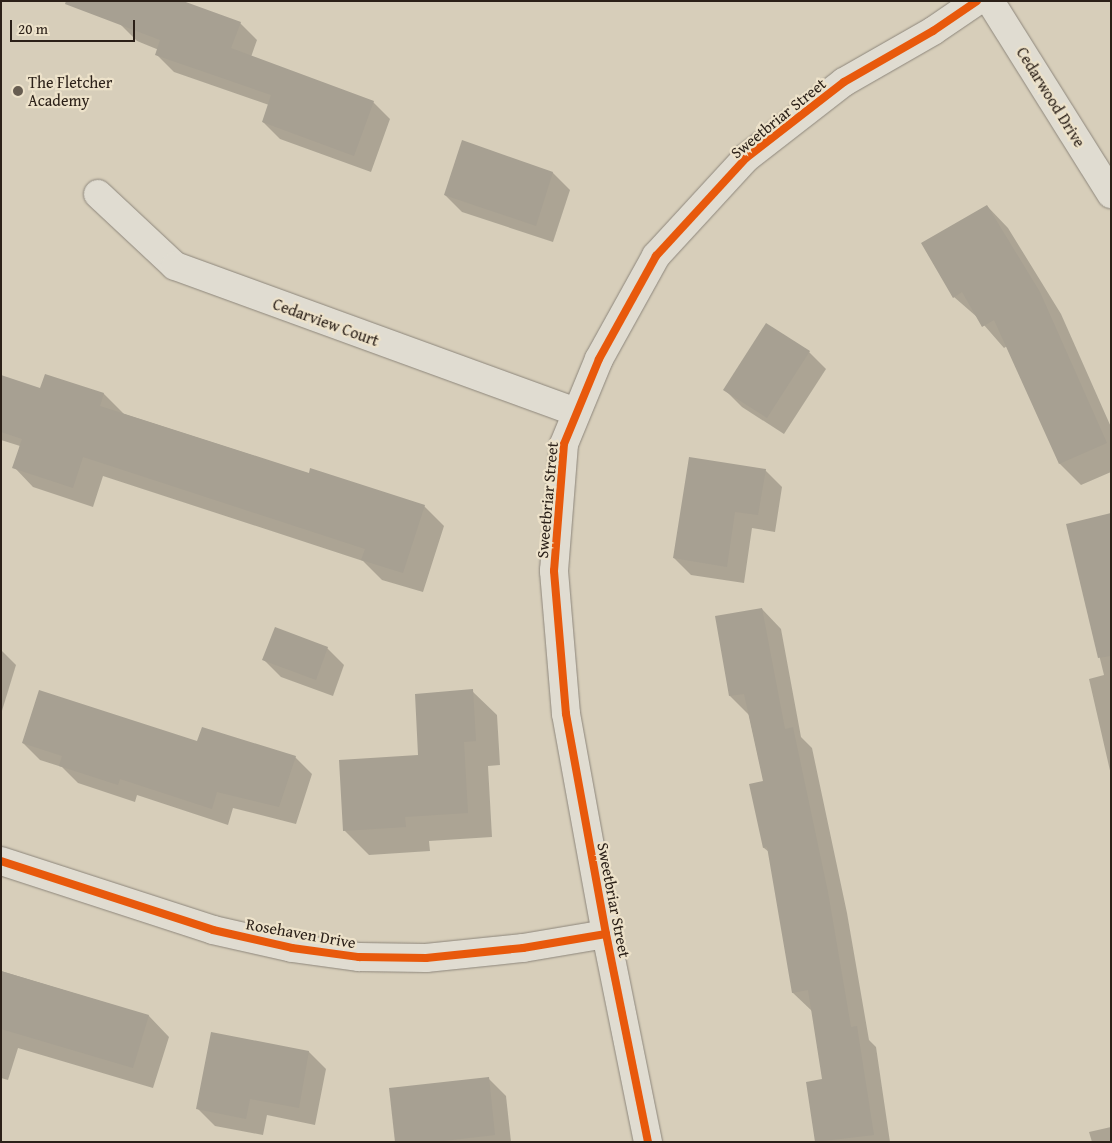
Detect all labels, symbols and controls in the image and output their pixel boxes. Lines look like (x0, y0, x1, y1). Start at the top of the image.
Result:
scale bar (12, 10, 138, 42)
text: 20 m (18, 18, 48, 39)
street label: Cedarwood Drive (1013, 43, 1089, 151)
place label: The Fletcher Academy (28, 72, 112, 110)
street label: Sweetbriar Street (726, 74, 830, 162)
marker: The Fletcher Academy (12, 85, 24, 97)
street label: Cedarview Court (270, 294, 382, 350)
street label: Sweetbriar Street (532, 441, 562, 559)
street label: Sweetbriar Street (593, 841, 635, 959)
street label: Rosehaven Drive (245, 914, 357, 952)

